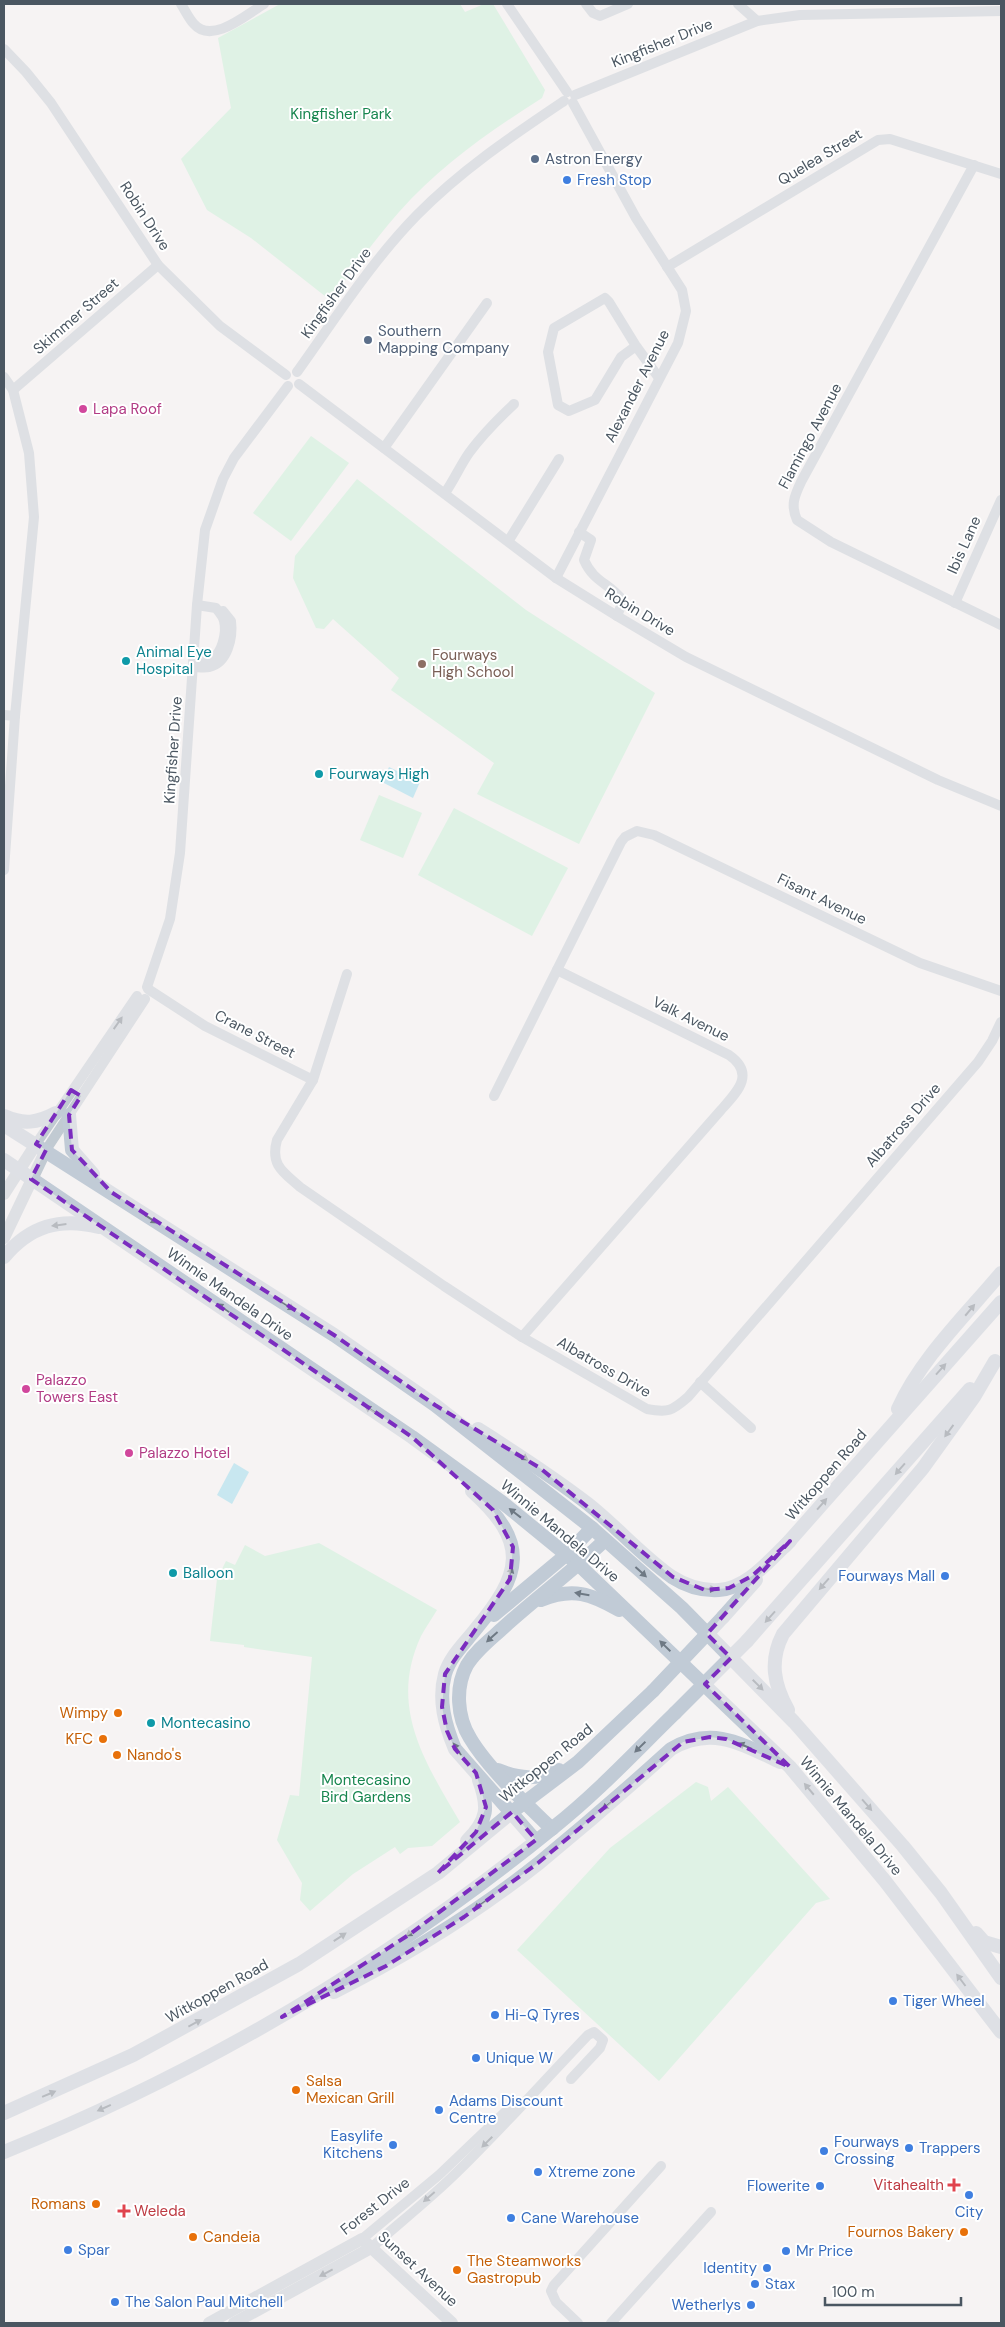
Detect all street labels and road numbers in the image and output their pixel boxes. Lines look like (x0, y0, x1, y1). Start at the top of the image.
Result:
street label: Kingfisher Drive (608, 14, 716, 72)
street label: Quelea Street (774, 124, 866, 190)
street label: Robin Drive (115, 178, 175, 254)
street label: Kingfisher Drive (296, 244, 376, 342)
street label: Skimmer Street (29, 273, 123, 359)
street label: Alexander Avenue (600, 326, 674, 446)
street label: Flamingo Avenue (774, 380, 846, 492)
street label: Ibis Lane (942, 513, 986, 577)
street label: Robin Drive (601, 583, 679, 641)
street label: Kingfisher Drive (159, 696, 187, 804)
street label: Fisant Avenue (774, 869, 870, 929)
street label: Valk Avenue (649, 992, 733, 1046)
street label: Crane Street (211, 1005, 299, 1063)
street label: Albatross Drive (861, 1079, 945, 1171)
street label: Winnie Mandela Drive (163, 1243, 297, 1345)
street label: Albatross Drive (553, 1332, 655, 1402)
street label: Witkoppen Road (781, 1425, 871, 1525)
street label: Winnie Mandela Drive (496, 1475, 624, 1587)
street label: Witkoppen Road (495, 1719, 597, 1807)
street label: Winnie Mandela Drive (795, 1752, 907, 1880)
street label: Witkoppen Road (162, 1954, 272, 2028)
street label: Forest Drive (336, 2173, 414, 2239)
street label: Sunset Avenue (374, 2227, 462, 2311)

